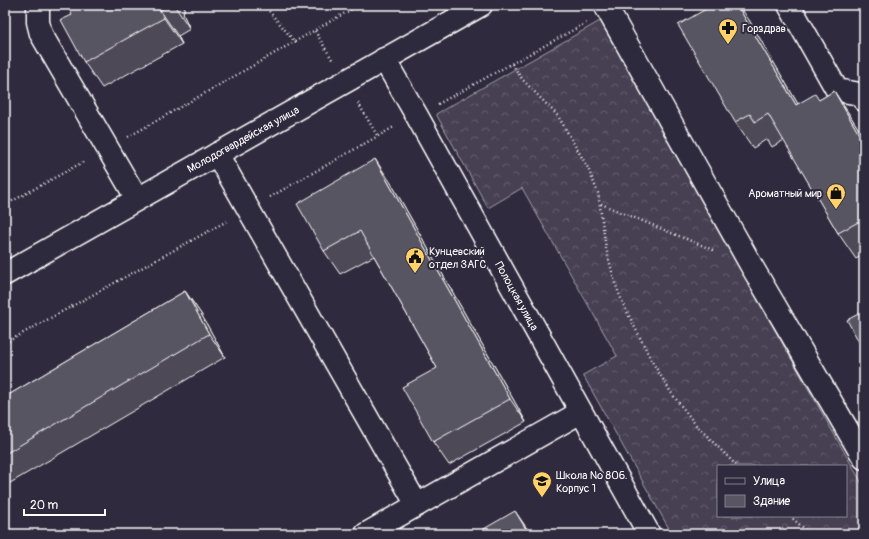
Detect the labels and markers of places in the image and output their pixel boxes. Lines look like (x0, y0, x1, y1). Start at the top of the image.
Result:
pharmacy icon: Горздрав (717, 17, 739, 45)
place label: Горздрав (742, 22, 786, 35)
shop icon: Ароматный мир (825, 182, 847, 210)
place label: Ароматный мир (748, 187, 822, 200)
place label: Кунцевский отдел ЗАГС (429, 245, 487, 271)
public building icon: Кунцевский отдел ЗАГС (404, 246, 426, 274)
place label: Школа № 806. Корпус 1 (556, 469, 627, 495)
school or university icon: Школа № 806. Корпус 1 (531, 470, 553, 498)

